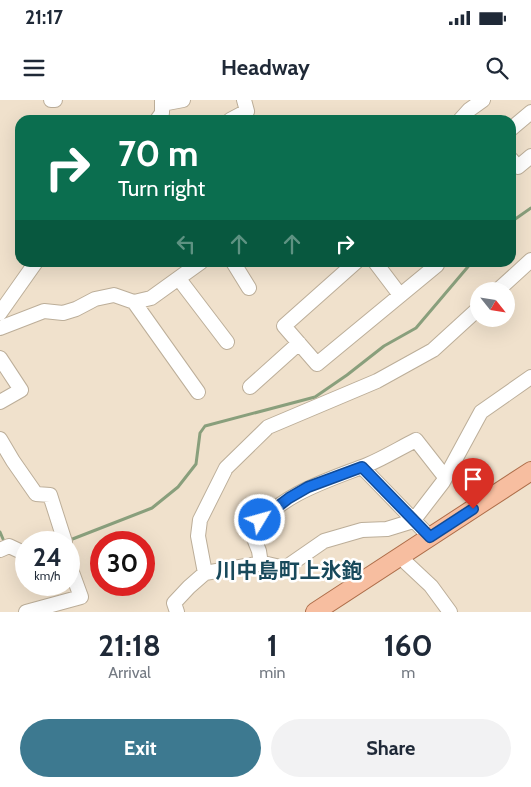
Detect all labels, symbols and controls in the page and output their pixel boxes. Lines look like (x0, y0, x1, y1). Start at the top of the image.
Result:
text: 21:17 (25, 6, 63, 29)
icon: menu (20, 54, 48, 82)
text: Headway (221, 54, 310, 81)
icon: search (483, 54, 511, 82)
text: 70 m (118, 132, 199, 175)
icon: right (35, 135, 100, 200)
text: Turn right (118, 175, 205, 202)
icon: left (172, 230, 200, 258)
icon: ahead (225, 230, 253, 258)
icon: ahead (278, 230, 306, 258)
icon: right (331, 230, 359, 258)
north arrow (470, 282, 515, 328)
map controls (470, 282, 515, 327)
pin (452, 458, 494, 509)
icon: arrive (459, 465, 487, 493)
position arrow (233, 493, 285, 545)
speed limit sign: 30 (90, 531, 155, 596)
text: 24 (33, 542, 62, 572)
district label: 川中島町上氷鉋 (216, 558, 363, 583)
text: km/h (34, 568, 61, 583)
text: 21:18 (98, 627, 161, 664)
text: 1 (267, 627, 278, 664)
text: 160 (384, 627, 433, 664)
text: Arrival (108, 663, 151, 682)
text: min (259, 663, 286, 682)
text: m (401, 663, 415, 682)
button: Exit (20, 719, 261, 777)
button: Share (271, 719, 511, 777)

